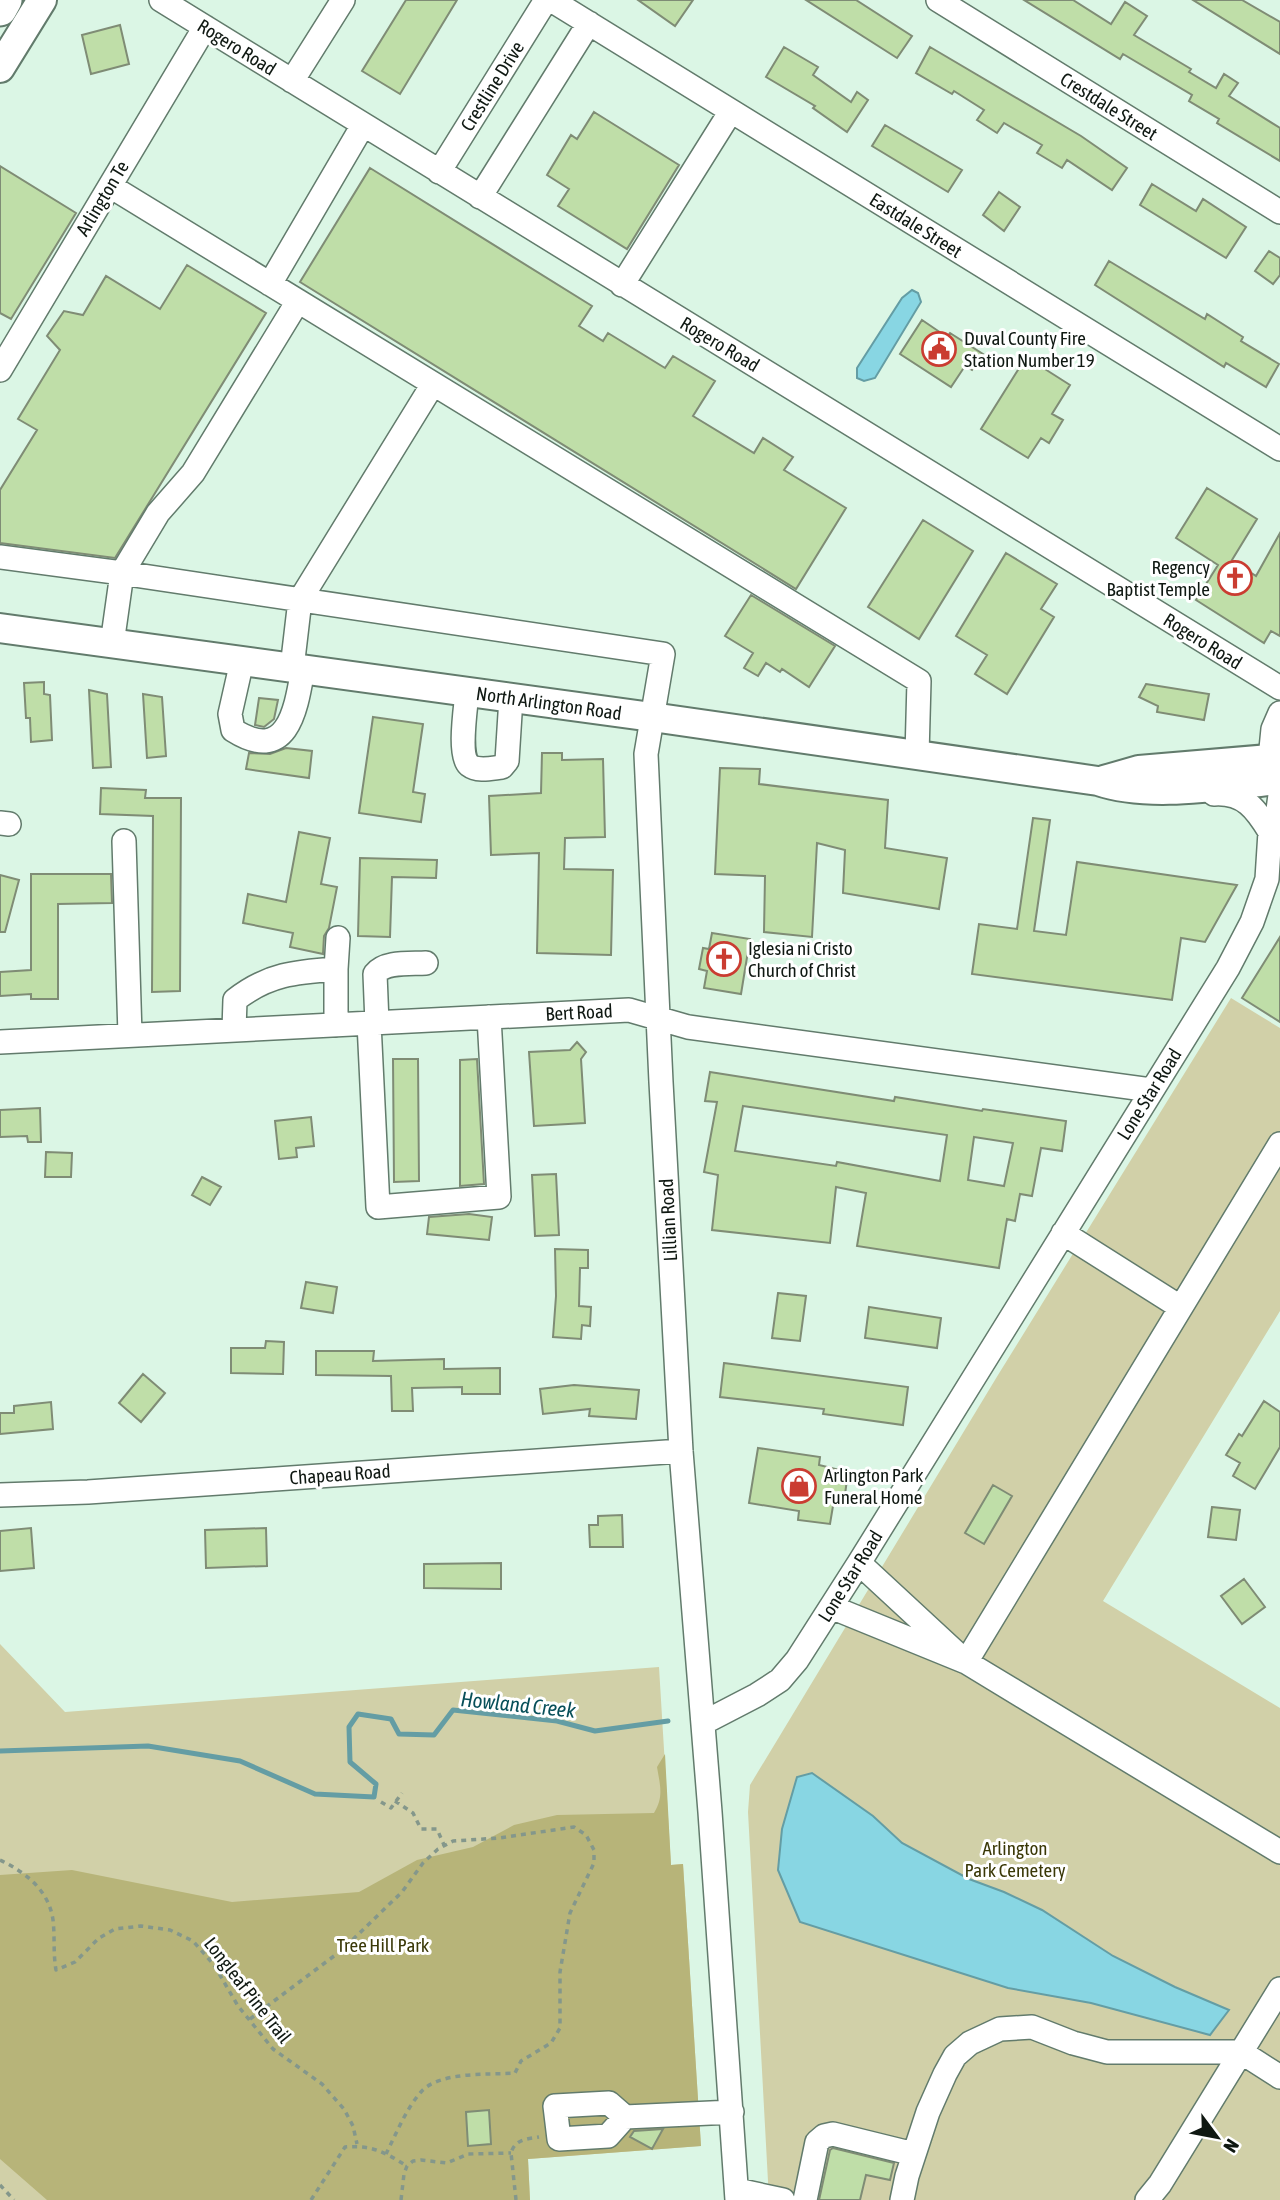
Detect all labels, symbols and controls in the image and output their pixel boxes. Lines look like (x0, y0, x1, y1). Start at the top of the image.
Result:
street label: Rogero Road (194, 14, 280, 80)
street label: Crestline Drive (456, 37, 528, 135)
street label: Crestdale Street (1056, 67, 1162, 145)
street label: Arlington Te (71, 157, 133, 239)
street label: Eastdale Street (866, 188, 966, 262)
street label: Rogero Road (677, 312, 763, 376)
place label: Duval County Fire Station Number 19 (964, 327, 1095, 371)
public building icon: Duval County Fire Station Number 19 (920, 330, 958, 368)
place label: Regency Baptist Temple (1107, 556, 1210, 600)
church icon: Regency Baptist Temple (1216, 559, 1254, 597)
street label: Rogero Road (1160, 608, 1246, 674)
street label: North Arlington Road (475, 682, 623, 724)
place label: Iglesia ni Cristo Church of Christ (748, 937, 856, 981)
church icon: Iglesia ni Cristo Church of Christ (705, 940, 743, 978)
street label: Bert Road (545, 999, 613, 1025)
street label: Lone Star Road (1112, 1044, 1186, 1144)
street label: Lillian Road (655, 1178, 681, 1262)
street label: Chapeau Road (289, 1459, 391, 1489)
place label: Arlington Park Funeral Home (824, 1464, 924, 1508)
shop icon: Arlington Park Funeral Home (780, 1467, 818, 1505)
street label: Lone Star Road (813, 1526, 887, 1626)
water label: Howland Creek (459, 1686, 577, 1722)
park label: Arlington Park Cemetery (964, 1837, 1066, 1881)
street label: Longleaf Pine Trail (200, 1933, 296, 2047)
park label: Tree Hill Park (337, 1934, 430, 1956)
north arrow (1182, 2102, 1252, 2172)
text: N (1219, 2135, 1244, 2157)

